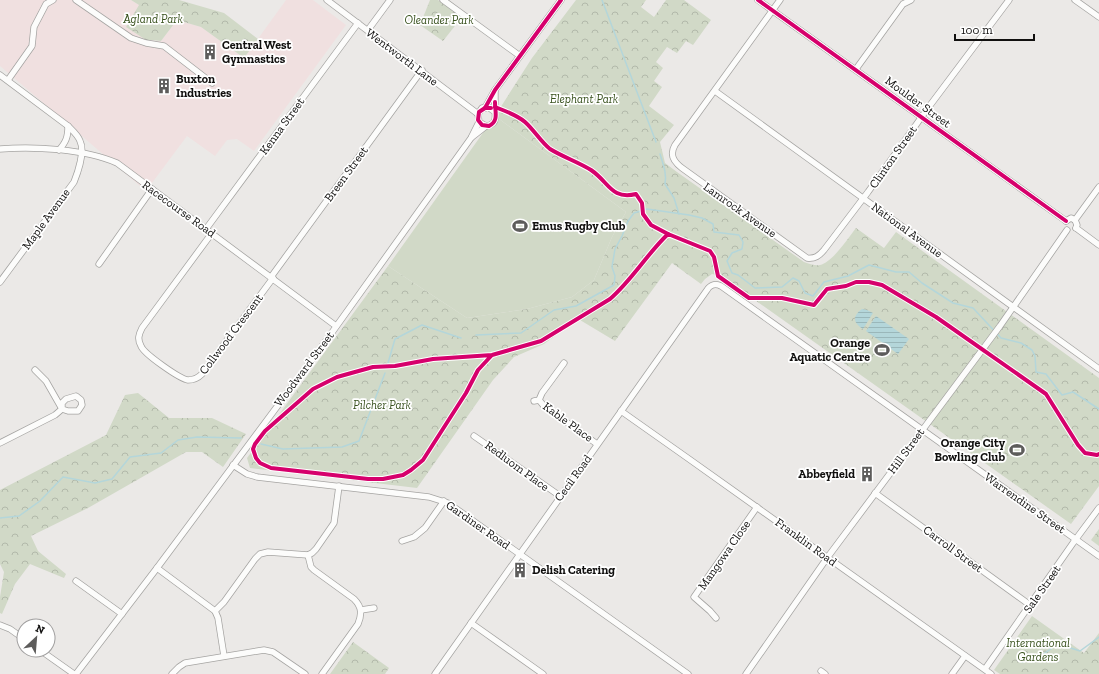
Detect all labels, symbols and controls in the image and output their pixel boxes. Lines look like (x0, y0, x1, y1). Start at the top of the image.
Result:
park label: Agland Park (122, 12, 183, 26)
park label: Oleander Park (405, 13, 474, 27)
scale bar (955, 16, 1034, 42)
text: 100 m (961, 23, 993, 37)
street label: Wentworth Lane (363, 25, 441, 89)
place label: Central West Gymnastics (222, 38, 291, 66)
building icon: Central West Gymnastics (201, 43, 219, 61)
place label: Buxton Industries (176, 72, 232, 100)
street label: Moulder Street (882, 73, 954, 131)
building icon: Buxton Industries (155, 77, 173, 95)
park label: Elephant Park (550, 92, 619, 106)
street label: Kenna Street (257, 94, 308, 157)
street label: Clinton Street (866, 123, 920, 191)
street label: Breen Street (321, 143, 371, 204)
street label: Racecourse Road (140, 178, 219, 241)
street label: Lamrock Avenue (701, 180, 780, 241)
street label: Maple Avenue (19, 185, 73, 252)
street label: National Avenue (869, 199, 946, 261)
sports icon: Emus Rugby Club (511, 217, 529, 235)
place label: Emus Rugby Club (532, 219, 626, 233)
street label: Collwood Crescent (196, 291, 266, 377)
street label: Woodward Street (271, 328, 337, 409)
place label: Orange Aquatic Centre (789, 336, 870, 364)
sports icon: Orange Aquatic Centre (873, 341, 891, 359)
park label: Pilcher Park (353, 398, 412, 412)
street label: Kable Place (540, 399, 596, 445)
street label: Hill Street (885, 425, 928, 477)
place label: Orange City Bowling Club (934, 436, 1006, 464)
street label: Redluom Place (482, 438, 552, 494)
sports icon: Orange City Bowling Club (1008, 441, 1026, 459)
street label: Cecil Road (551, 452, 595, 504)
building icon: Abbeyfield (858, 465, 876, 483)
place label: Abbeyfield (798, 467, 855, 481)
street label: Warrendine Street (982, 470, 1069, 537)
street label: Gardiner Road (443, 498, 513, 552)
street label: Franklin Road (773, 515, 840, 569)
street label: Mangowa Close (695, 517, 753, 592)
street label: Carroll Street (920, 523, 986, 576)
building icon: Delish Catering (511, 561, 529, 579)
street label: Sale Street (1020, 562, 1064, 616)
place label: Delish Catering (532, 563, 615, 577)
north arrow (16, 618, 56, 658)
text: N (34, 622, 47, 637)
park label: International Gardens (1006, 636, 1070, 664)

